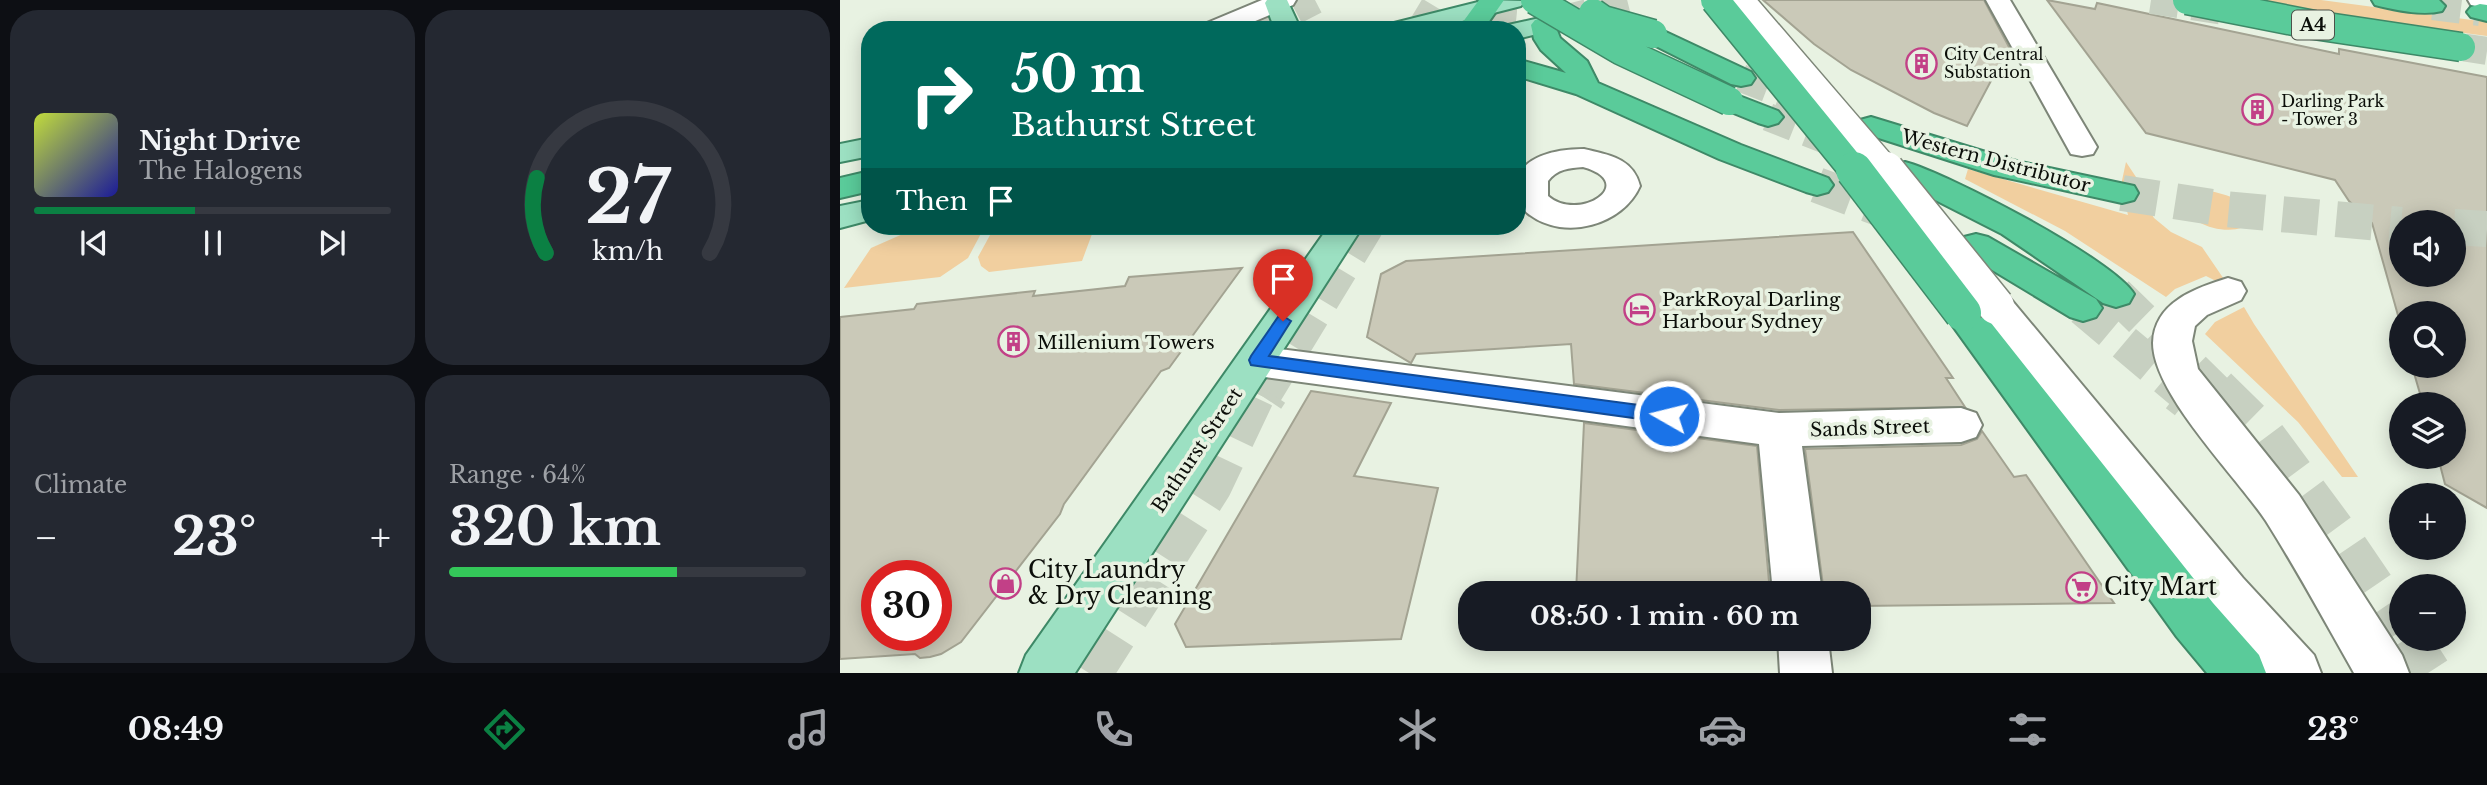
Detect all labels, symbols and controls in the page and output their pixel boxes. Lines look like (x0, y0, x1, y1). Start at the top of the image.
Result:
road number: A4 (2292, 10, 2334, 40)
text: 50 m (1011, 44, 1144, 105)
place label: City Central Substation (1944, 44, 2043, 82)
building icon: City Central Substation (1904, 46, 1938, 80)
icon: right (896, 49, 987, 140)
place label: Darling Park - Tower 3 (2281, 91, 2385, 129)
building icon: Darling Park - Tower 3 (2241, 93, 2275, 127)
text: Bathurst Street (1011, 105, 1256, 145)
street label: Western Distributor (1898, 124, 2093, 197)
text: Night Drive (139, 125, 301, 157)
text: 27 (585, 153, 671, 244)
text: The Halogens (139, 157, 303, 185)
icon: arrive (982, 182, 1020, 220)
text: Then (896, 185, 968, 217)
map controls (2389, 210, 2466, 651)
button: sound (2389, 210, 2466, 287)
icon: previous (75, 224, 113, 262)
icon: pause (194, 224, 232, 262)
icon: next (313, 224, 351, 262)
text: km/h (592, 236, 663, 267)
pin (1253, 249, 1313, 321)
icon: arrive (1264, 260, 1302, 298)
place label: ParkRoyal Darling Harbour Sydney (1662, 288, 1841, 333)
hotel icon: ParkRoyal Darling Harbour Sydney (1622, 293, 1656, 327)
button: search (2389, 301, 2466, 378)
building icon: Millenium Towers (997, 325, 1031, 359)
place label: Millenium Towers (1037, 331, 1215, 354)
position arrow (1632, 379, 1706, 453)
street label: Bathurst Street (1147, 383, 1248, 517)
button: layers (2389, 392, 2466, 469)
street label: Sands Street (1810, 414, 1931, 442)
text: Range · 64% (449, 461, 586, 489)
text: Climate (34, 471, 127, 499)
button: + (2389, 483, 2466, 560)
text: 320 km (449, 495, 661, 559)
text: 23° (172, 505, 256, 569)
text: − (34, 514, 58, 561)
text: + (370, 514, 391, 561)
place label: City Laundry & Dry Cleaning (1028, 556, 1212, 610)
speed limit sign: 30 (861, 560, 952, 651)
shop icon: City Laundry & Dry Cleaning (988, 566, 1022, 600)
supermarket icon: City Mart (2064, 570, 2098, 604)
place label: City Mart (2104, 573, 2217, 601)
button: − (2389, 574, 2466, 651)
text: 08:50 · 1 min · 60 m (1530, 600, 1799, 632)
icon: directions (480, 705, 529, 754)
icon: music (784, 705, 833, 754)
icon: phone (1089, 705, 1138, 754)
icon: climate (1393, 705, 1442, 754)
icon: car (1698, 705, 1747, 754)
icon: filters (2003, 705, 2052, 754)
text: 08:49 (128, 709, 224, 749)
text: 23° (2307, 709, 2359, 749)

